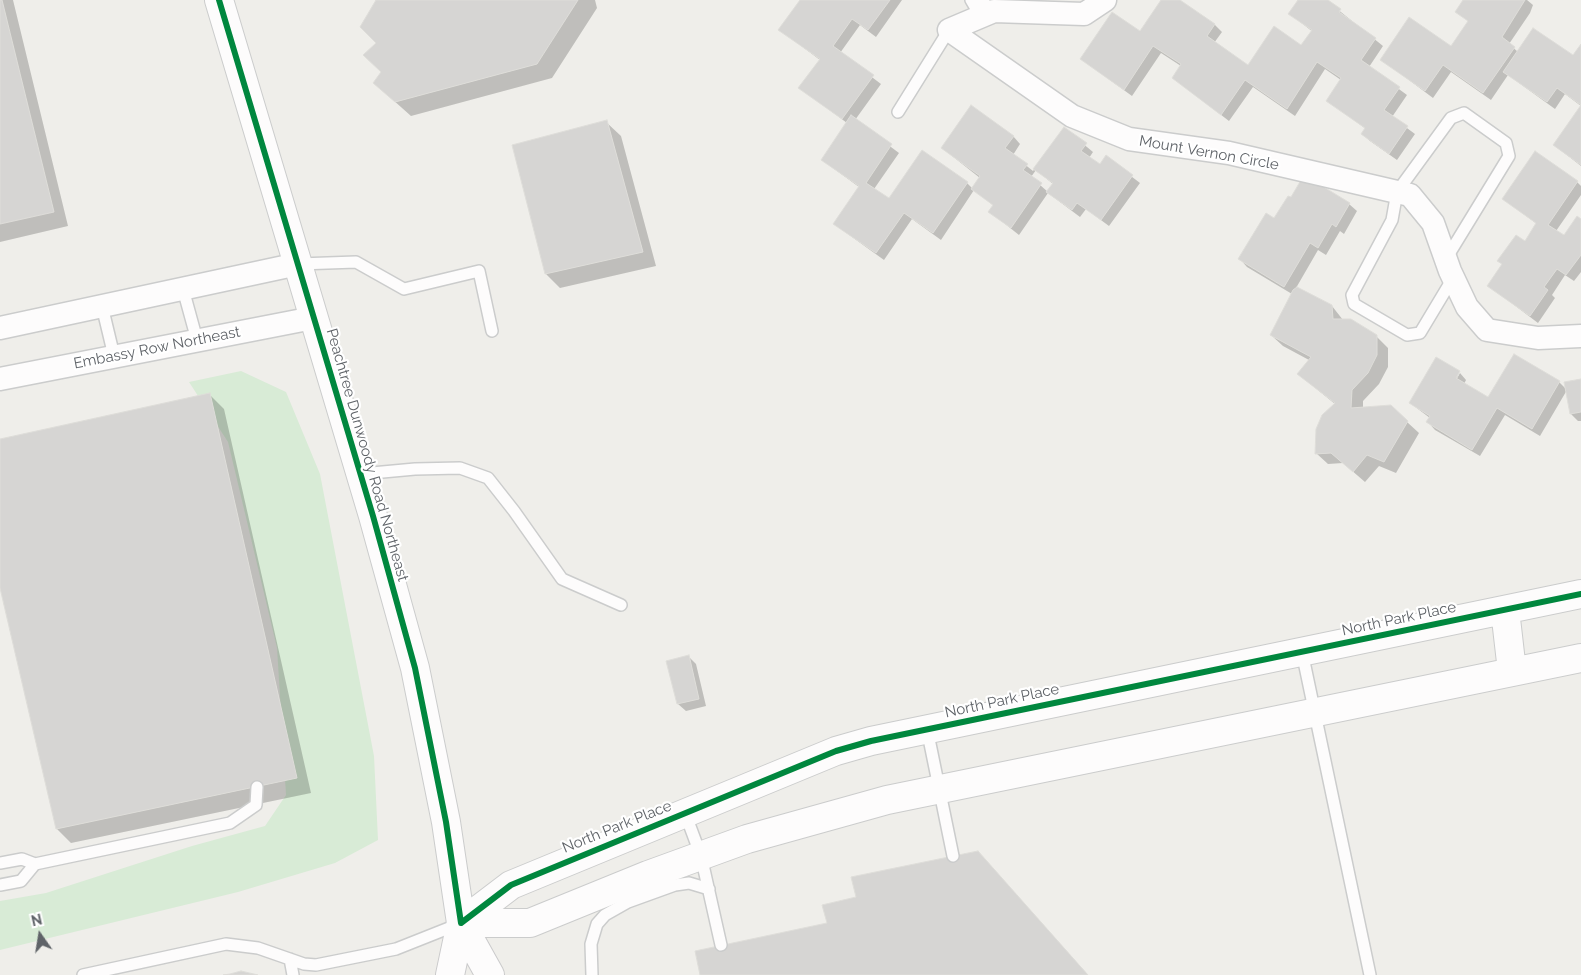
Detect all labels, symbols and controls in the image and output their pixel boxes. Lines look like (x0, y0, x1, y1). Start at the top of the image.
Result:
street label: Mount Vernon Circle (1138, 132, 1280, 174)
street label: Embassy Row Northeast (72, 323, 242, 373)
street label: Peachtree Dunwoody Road Northeast (322, 326, 412, 584)
street label: North Park Place (1340, 598, 1458, 640)
street label: North Park Place (943, 680, 1061, 722)
street label: North Park Place (560, 797, 674, 857)
north arrow (15, 910, 65, 960)
text: N (30, 911, 44, 929)

